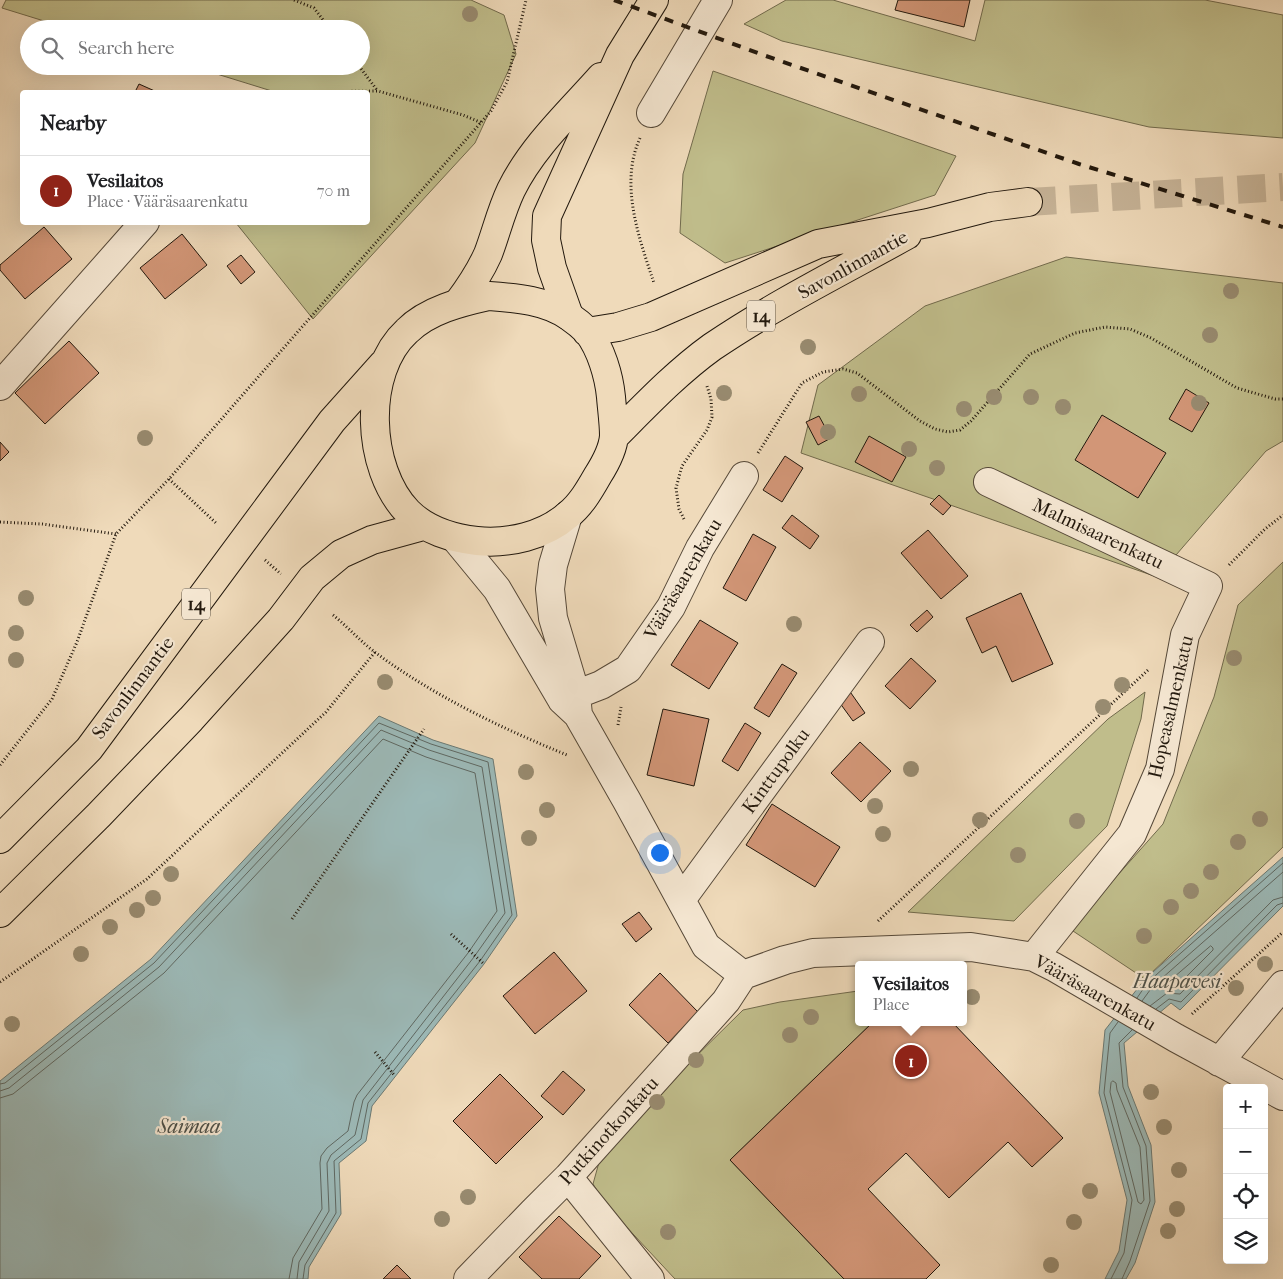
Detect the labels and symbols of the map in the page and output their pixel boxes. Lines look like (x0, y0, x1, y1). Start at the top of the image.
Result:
street label: Savonlinnantie (794, 226, 912, 304)
road number: 14 (747, 300, 775, 332)
street label: Malmisaarenkatu (1029, 494, 1167, 574)
street label: Vääräsaarenkatu (639, 515, 727, 644)
road number: 14 (182, 588, 210, 620)
street label: Savonlinnantie (87, 633, 179, 743)
street label: Hopeasalmenkatu (1144, 633, 1198, 781)
street label: Kinttupolku (738, 724, 814, 818)
your location (647, 840, 673, 866)
street label: Vääräsaarenkatu (1029, 950, 1160, 1036)
water label: Haapavesi (1132, 970, 1222, 993)
pin: 1 (895, 1042, 927, 1080)
street label: Putkinotkonkatu (555, 1072, 663, 1190)
water label: Saimaa (156, 1115, 221, 1138)

